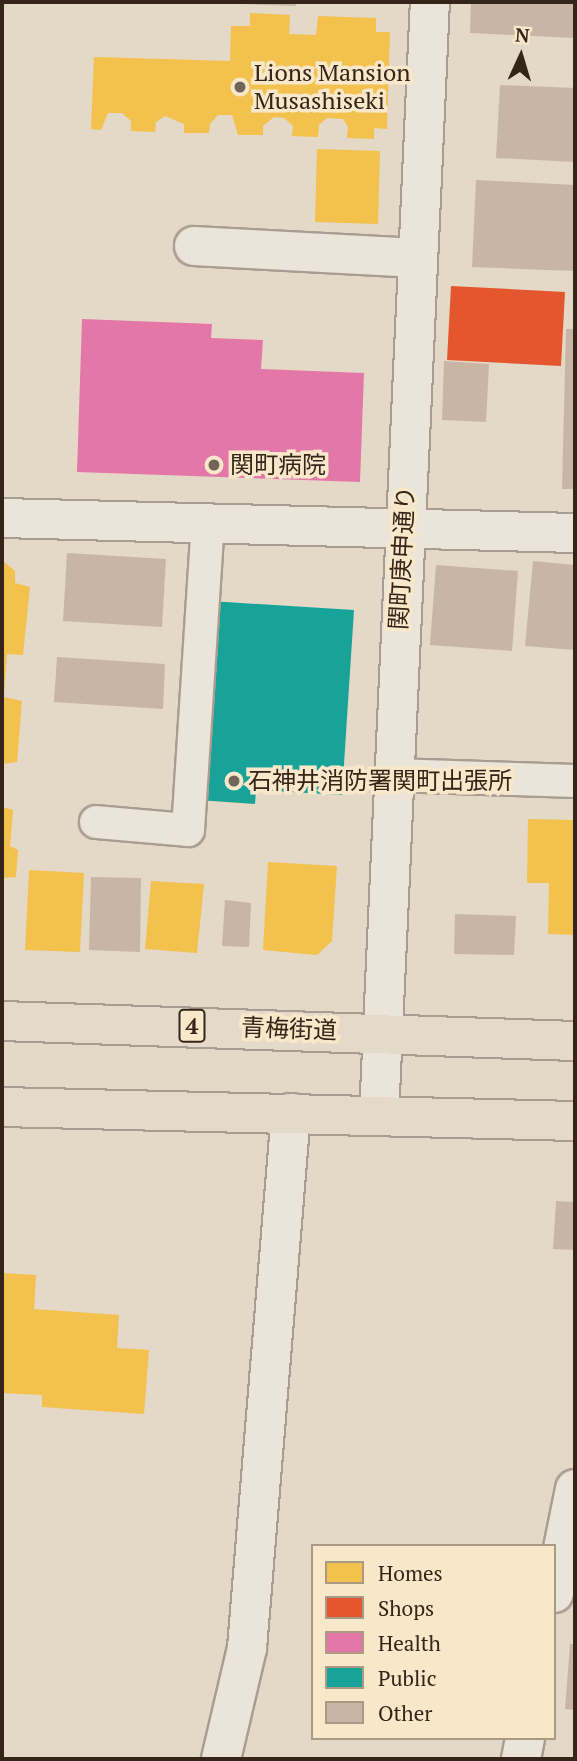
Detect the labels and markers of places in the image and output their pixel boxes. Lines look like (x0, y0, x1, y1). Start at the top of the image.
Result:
place label: Lions Mansion Musashiseki (254, 59, 410, 115)
marker: Lions Mansion Musashiseki (232, 79, 248, 95)
place label: 関町病院 (230, 451, 326, 479)
marker: 関町病院 (204, 455, 224, 475)
place label: 石神井消防署関町出張所 (248, 767, 512, 795)
marker: 石神井消防署関町出張所 (226, 773, 242, 789)

